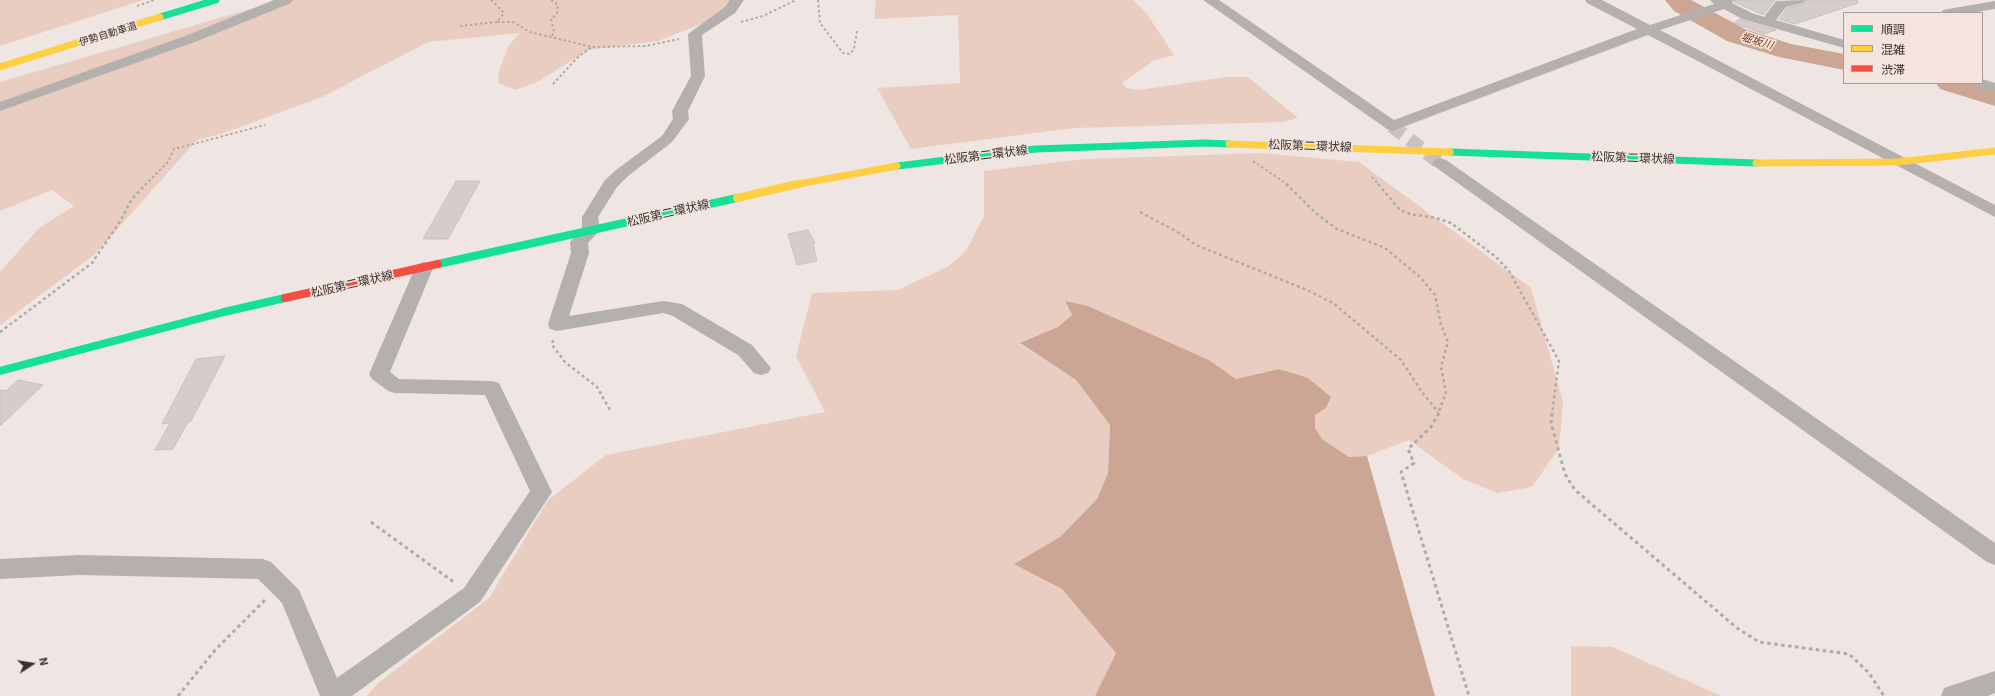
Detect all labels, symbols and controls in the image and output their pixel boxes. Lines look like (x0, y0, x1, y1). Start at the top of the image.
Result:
legend (1843, 12, 1983, 84)
street label: 伊勢自動車道 (78, 19, 138, 49)
text: 順調 (1881, 22, 1905, 36)
water label: 堀坂川 (1739, 30, 1775, 52)
text: 混雑 (1881, 42, 1905, 56)
text: 渋滞 (1881, 62, 1905, 76)
street label: 松阪第二環状線 (1268, 137, 1352, 155)
street label: 松阪第二環状線 (943, 143, 1029, 167)
street label: 松阪第二環状線 (1591, 149, 1675, 167)
street label: 松阪第二環状線 (625, 197, 711, 229)
street label: 松阪第二環状線 (309, 268, 395, 300)
north arrow (12, 644, 52, 684)
text: N (37, 656, 51, 667)

